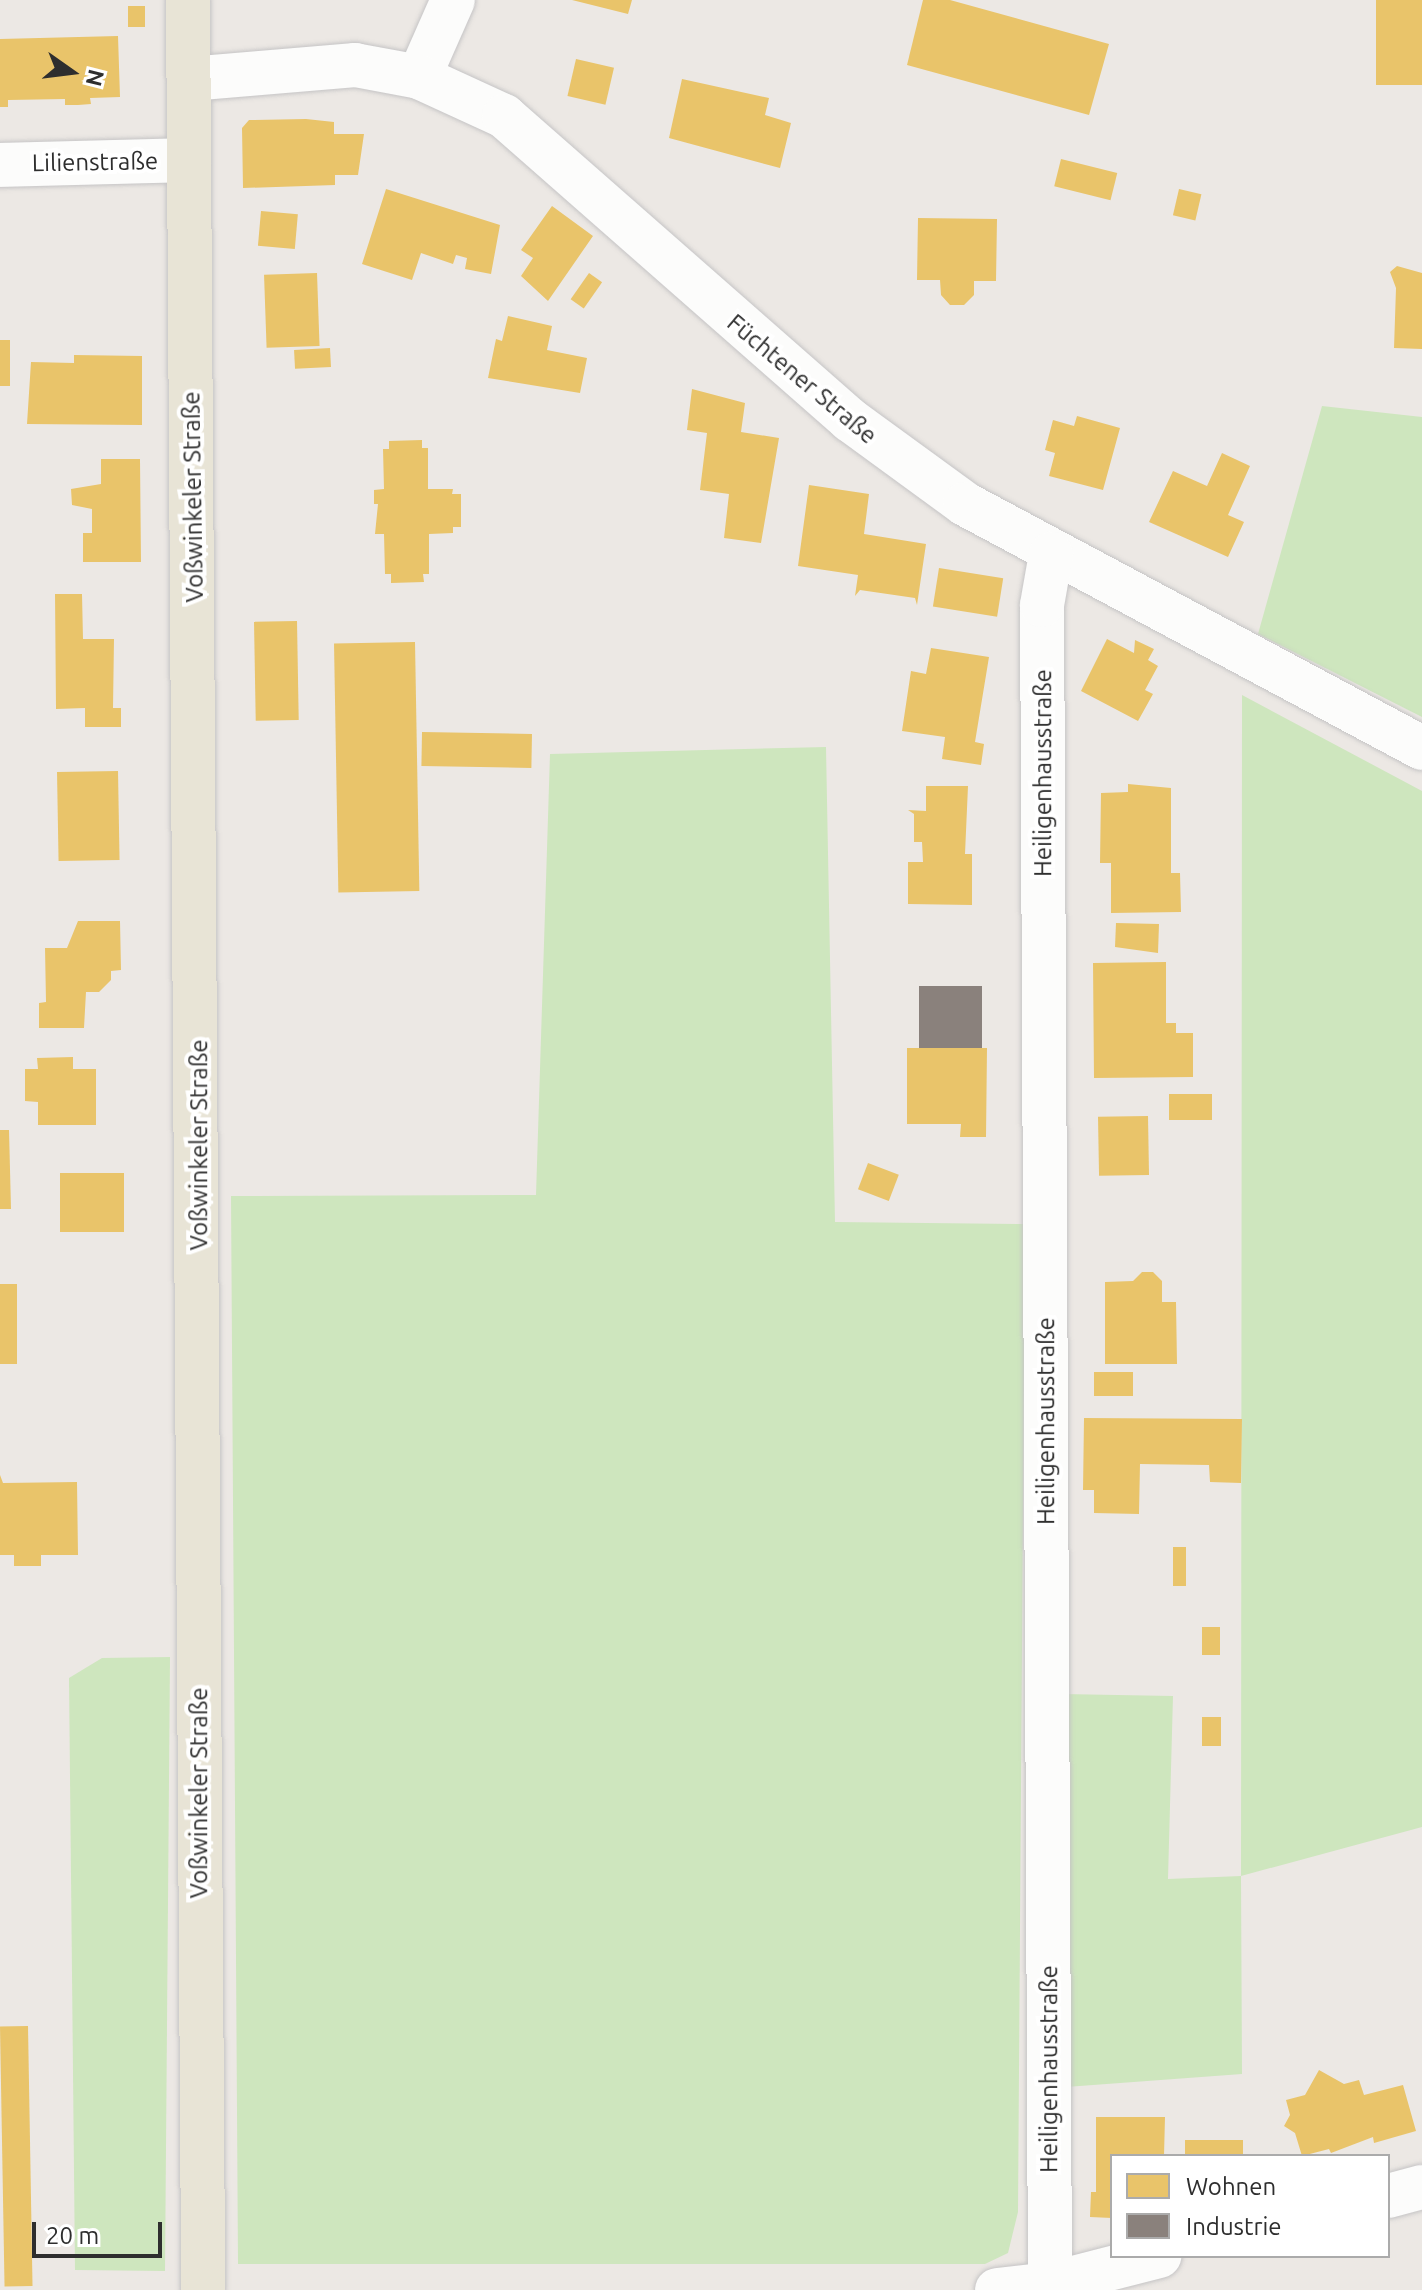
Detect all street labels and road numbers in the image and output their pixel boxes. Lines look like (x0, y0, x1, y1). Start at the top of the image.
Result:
street label: Lilienstraße (32, 147, 158, 177)
street label: Füchtener Straße (721, 308, 883, 450)
street label: Voßwinkeler Straße (177, 391, 209, 603)
street label: Heiligenhausstraße (1029, 669, 1057, 877)
street label: Voßwinkeler Straße (185, 1040, 213, 1250)
street label: Heiligenhausstraße (1032, 1317, 1060, 1525)
street label: Voßwinkeler Straße (185, 1688, 213, 1898)
street label: Heiligenhausstraße (1035, 1965, 1063, 2173)

